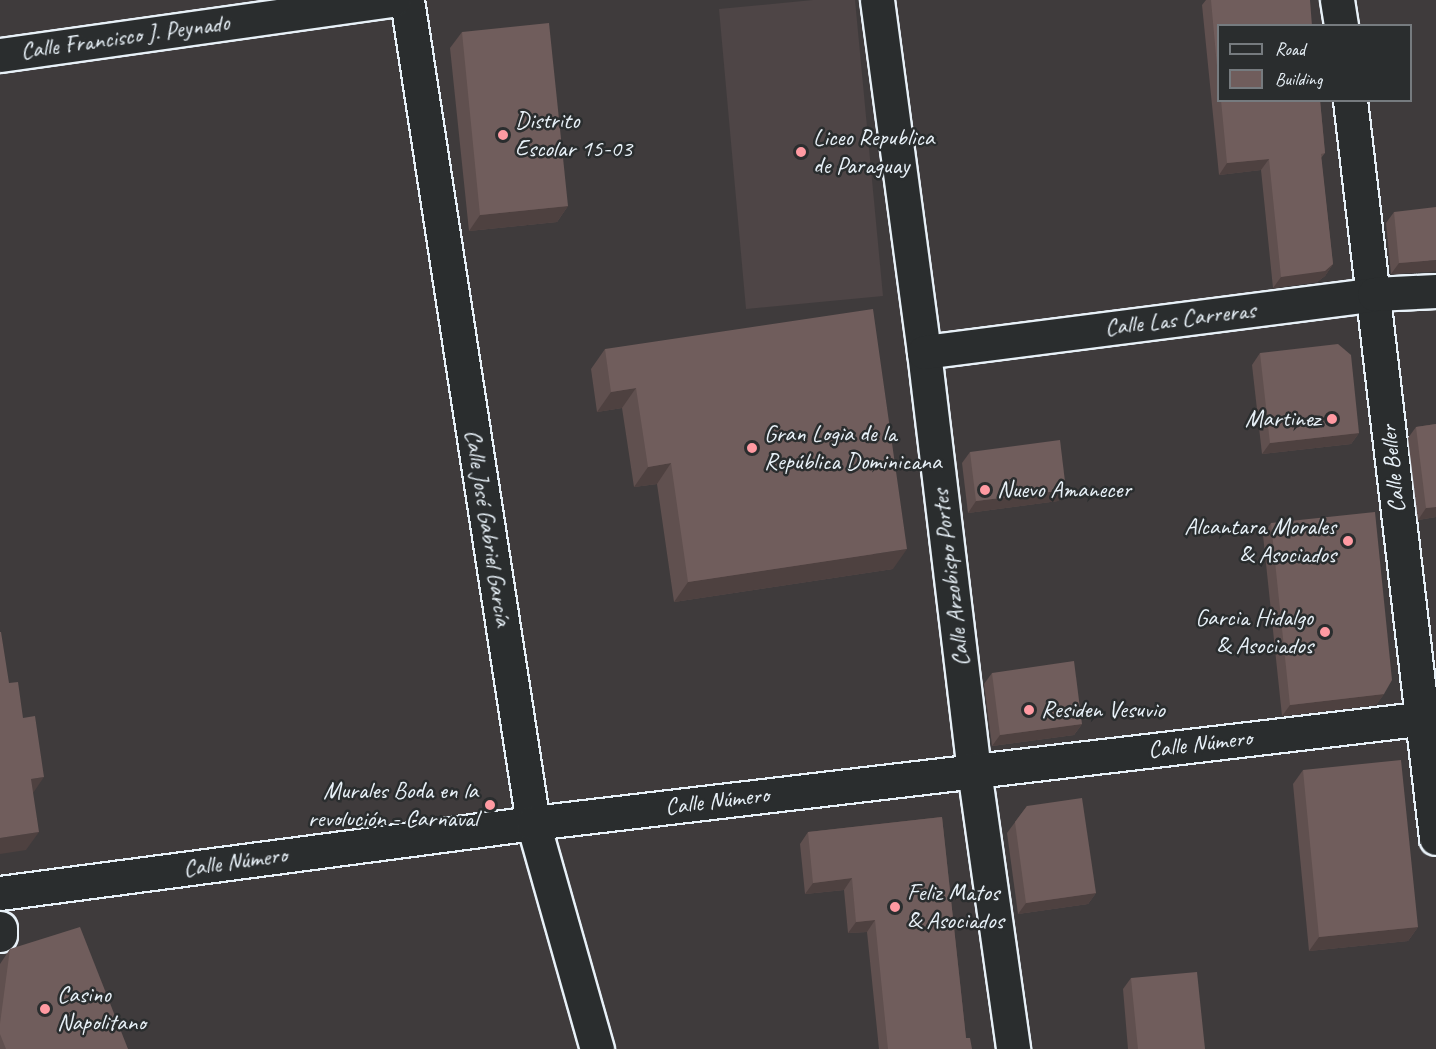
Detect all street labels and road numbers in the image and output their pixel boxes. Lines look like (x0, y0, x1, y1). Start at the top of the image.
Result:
street label: Calle Francisco J. Peynado (18, 8, 232, 66)
street label: Calle Las Carreras (1103, 295, 1257, 343)
street label: Calle Beller (1374, 423, 1412, 515)
street label: Calle José Gabriel García (458, 428, 518, 628)
street label: Calle Arzobispo Portes (926, 488, 976, 668)
street label: Calle Número (1146, 723, 1254, 765)
street label: Calle Número (663, 780, 771, 822)
street label: Calle Número (181, 840, 289, 884)

